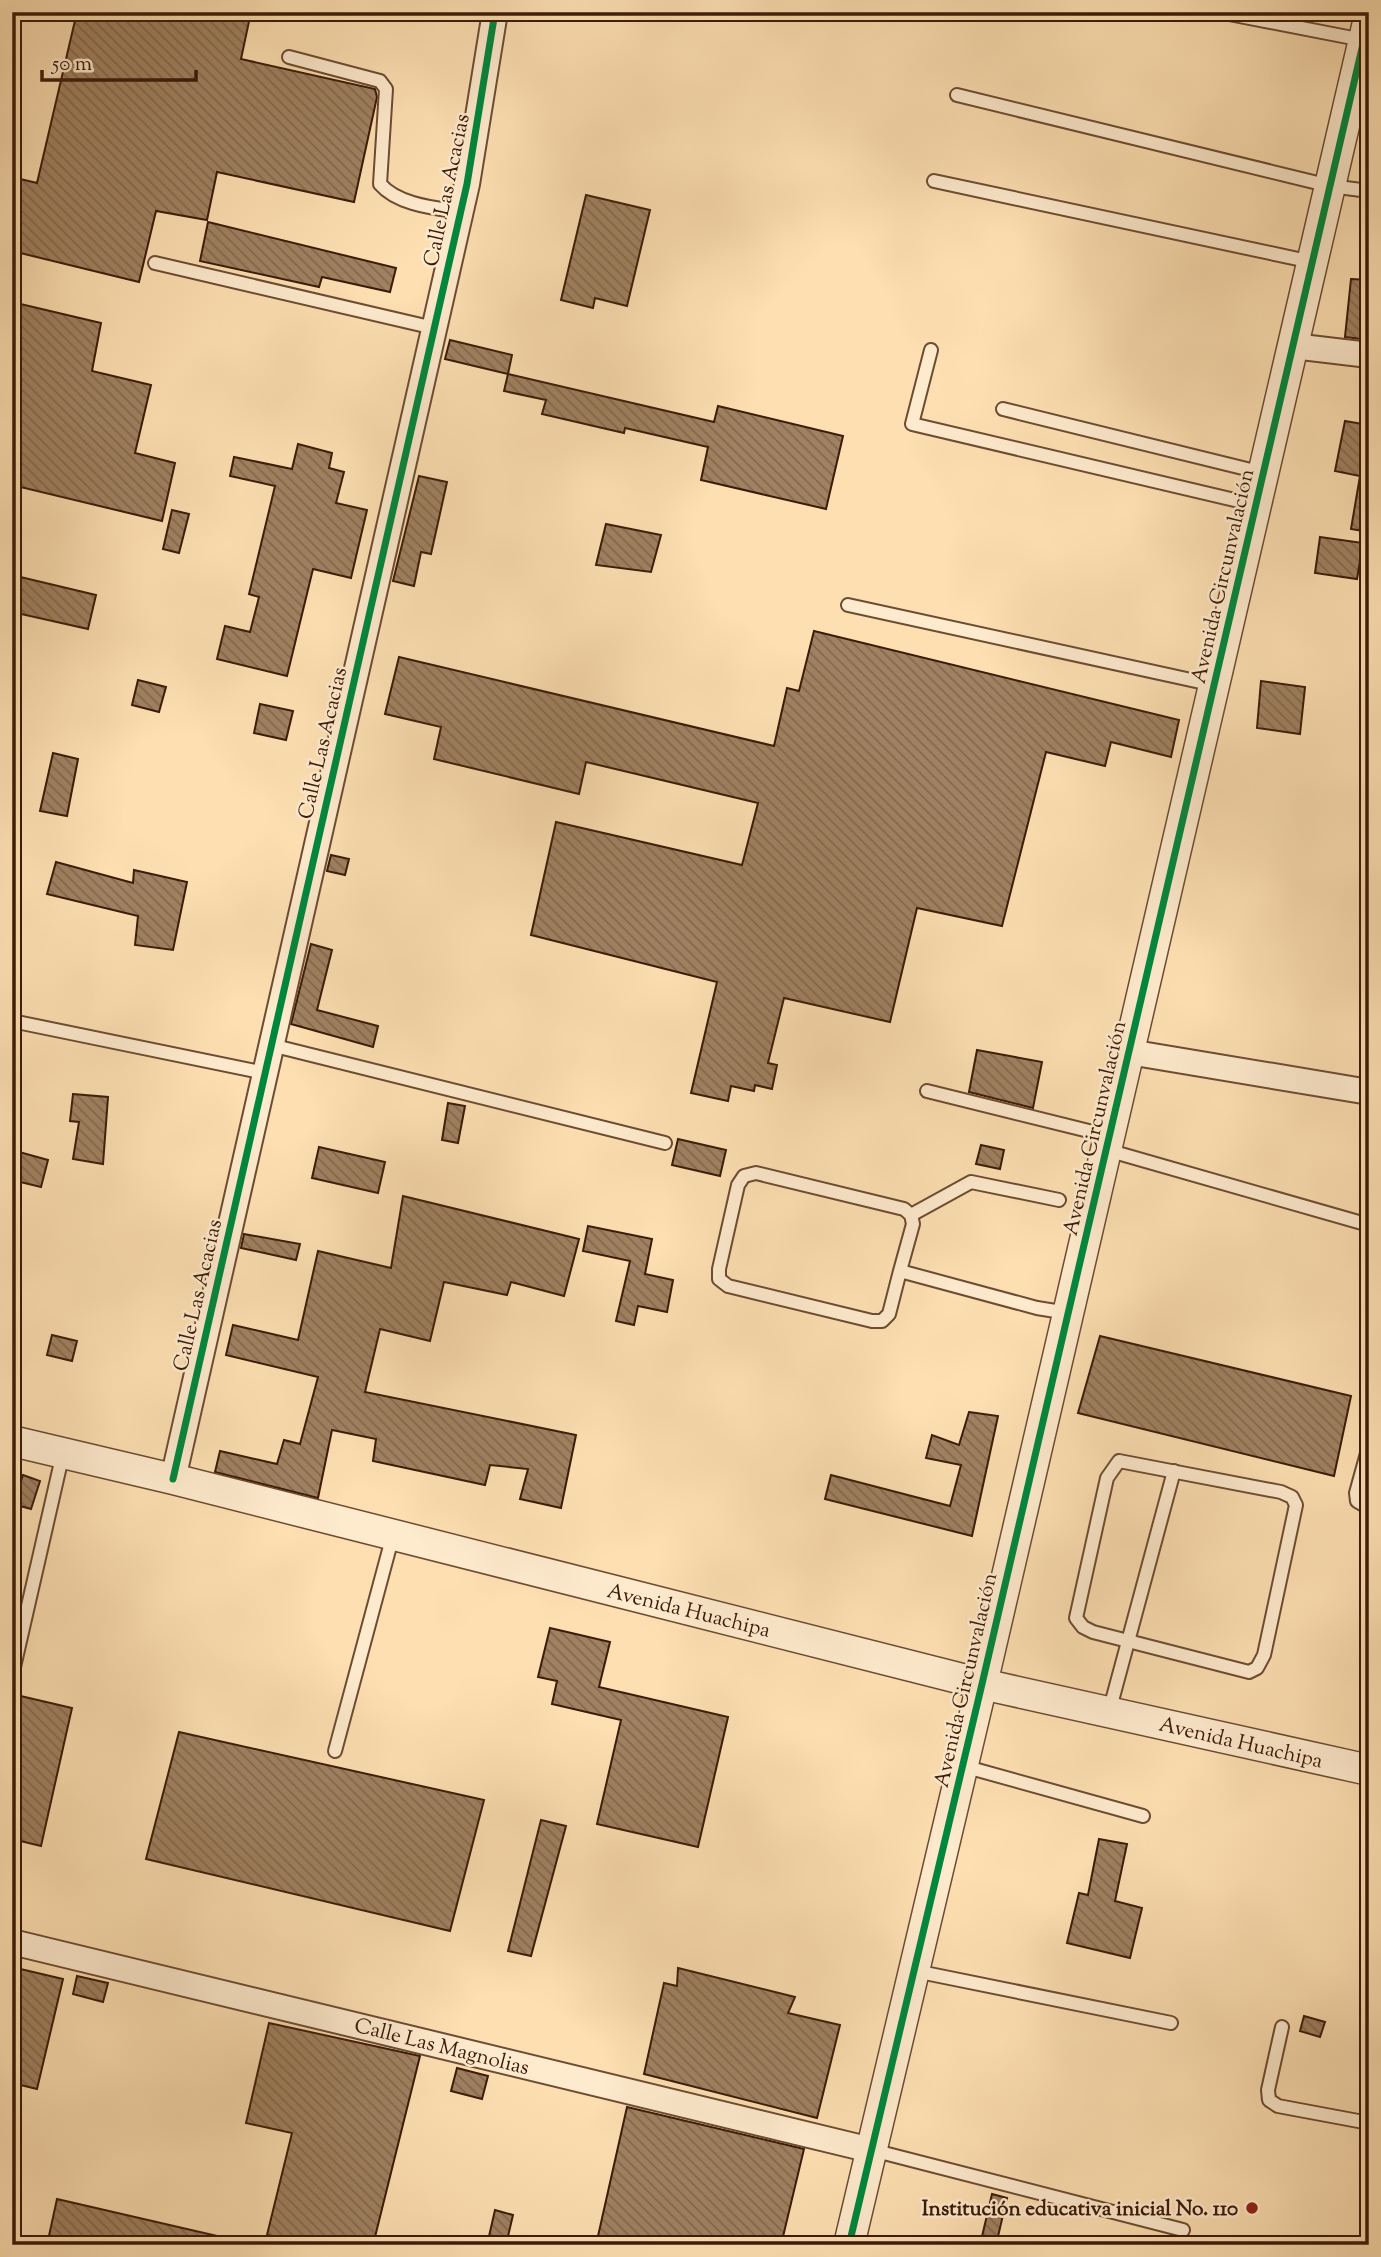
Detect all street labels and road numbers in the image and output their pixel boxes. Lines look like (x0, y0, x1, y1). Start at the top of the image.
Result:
street label: Calle Las Acacias (417, 111, 479, 270)
street label: Avenida Circunvalación (1185, 466, 1263, 687)
street label: Calle Las Acacias (292, 664, 356, 823)
street label: Avenida Circunvalación (1057, 1018, 1135, 1239)
street label: Calle Las Acacias (167, 1216, 231, 1375)
street label: Avenida Circunvalación (928, 1570, 1006, 1791)
street label: Avenida Huachipa (604, 1577, 774, 1647)
street label: Avenida Huachipa (1156, 1711, 1326, 1777)
street label: Calle Las Magnolias (351, 2012, 532, 2084)

